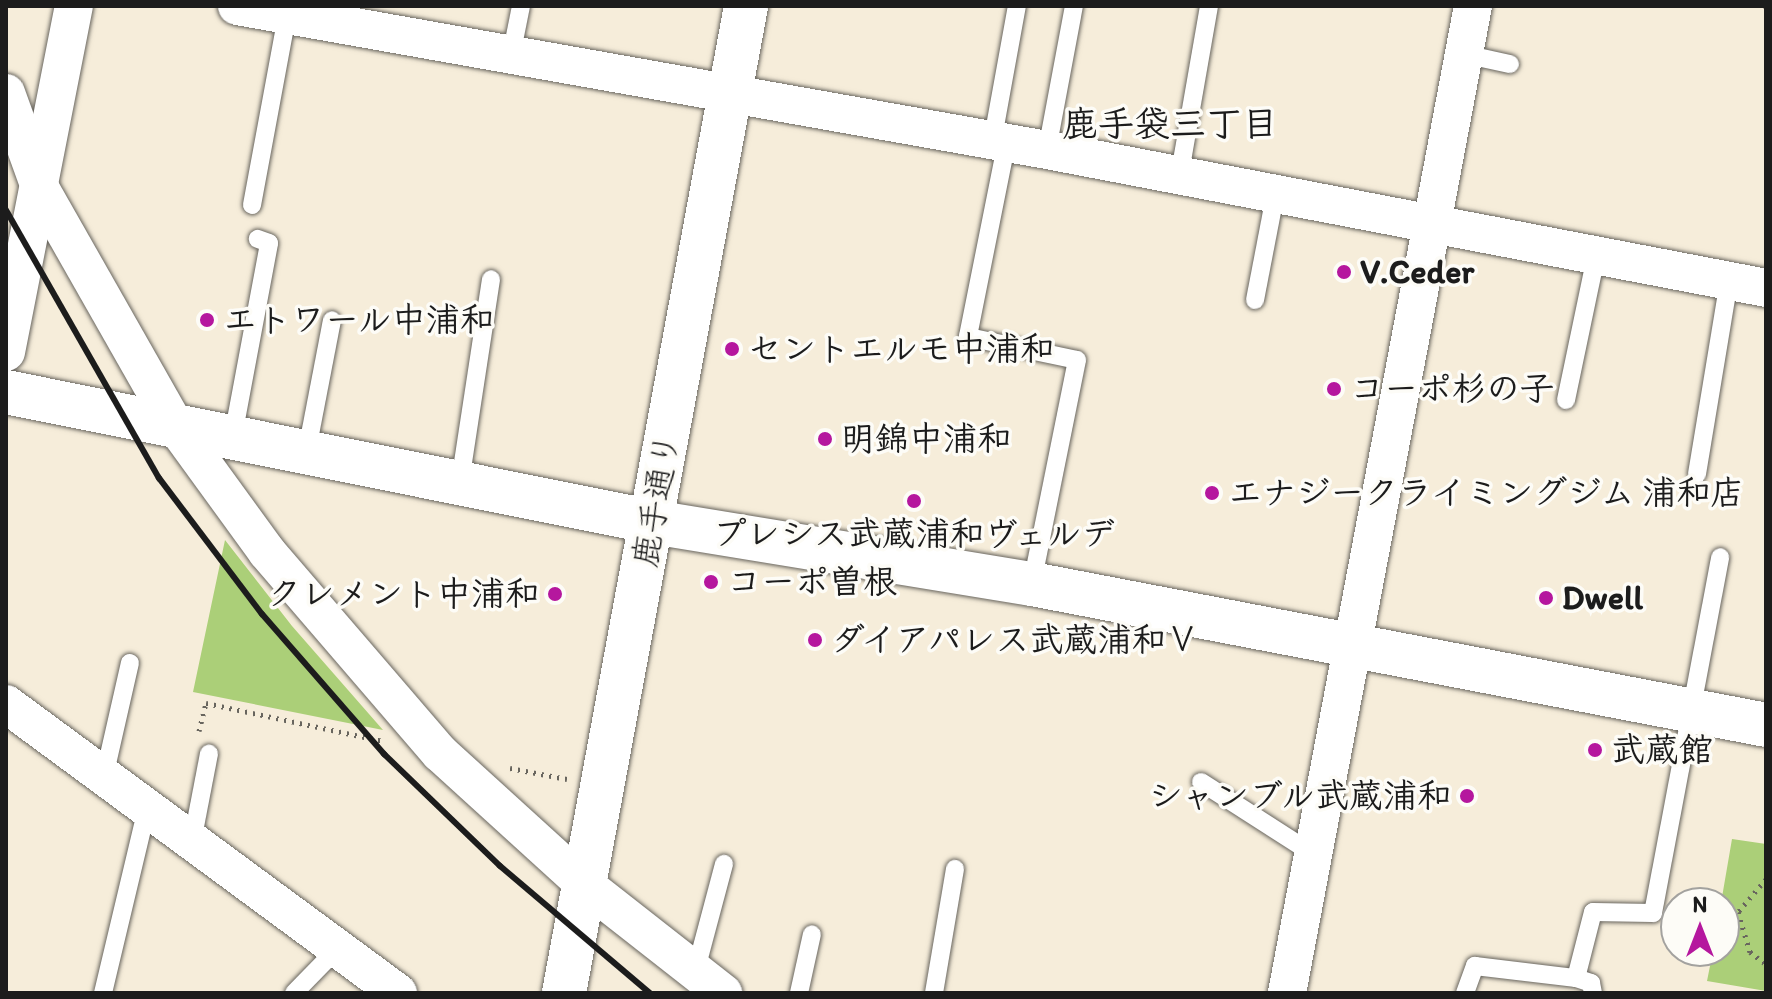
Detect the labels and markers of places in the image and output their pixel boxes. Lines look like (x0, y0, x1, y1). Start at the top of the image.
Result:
place label: V.Ceder (1360, 252, 1474, 292)
marker: V.Ceder (1335, 263, 1353, 281)
place label: エトワール中浦和 (223, 300, 495, 340)
marker: エトワール中浦和 (198, 311, 216, 329)
place label: セントエルモ中浦和 (748, 329, 1054, 369)
marker: セントエルモ中浦和 (723, 340, 741, 358)
place label: コーポ杉の子 (1350, 369, 1554, 409)
marker: コーポ杉の子 (1325, 380, 1343, 398)
place label: 明錦中浦和 (841, 419, 1011, 459)
marker: 明錦中浦和 (816, 430, 834, 448)
place label: エナジークライミングジム 浦和店 (1228, 473, 1746, 513)
marker: エナジークライミングジム 浦和店 (1203, 484, 1221, 502)
marker: プレシス武蔵浦和ヴェルデ (905, 492, 923, 510)
place label: プレシス武蔵浦和ヴェルデ (710, 514, 1118, 554)
place label: コーポ曽根 (727, 562, 897, 602)
marker: コーポ曽根 (702, 573, 720, 591)
place label: クレメント中浦和 (267, 574, 539, 614)
place label: Dwell (1562, 578, 1643, 618)
marker: クレメント中浦和 (546, 585, 564, 603)
marker: Dwell (1537, 589, 1555, 607)
place label: ダイアパレス武蔵浦和Ⅴ (831, 620, 1205, 660)
marker: ダイアパレス武蔵浦和Ⅴ (806, 631, 824, 649)
place label: 武蔵館 (1611, 730, 1713, 770)
marker: 武蔵館 (1586, 741, 1604, 759)
place label: シャンブル武蔵浦和 (1145, 776, 1451, 816)
marker: シャンブル武蔵浦和 (1458, 787, 1476, 805)

